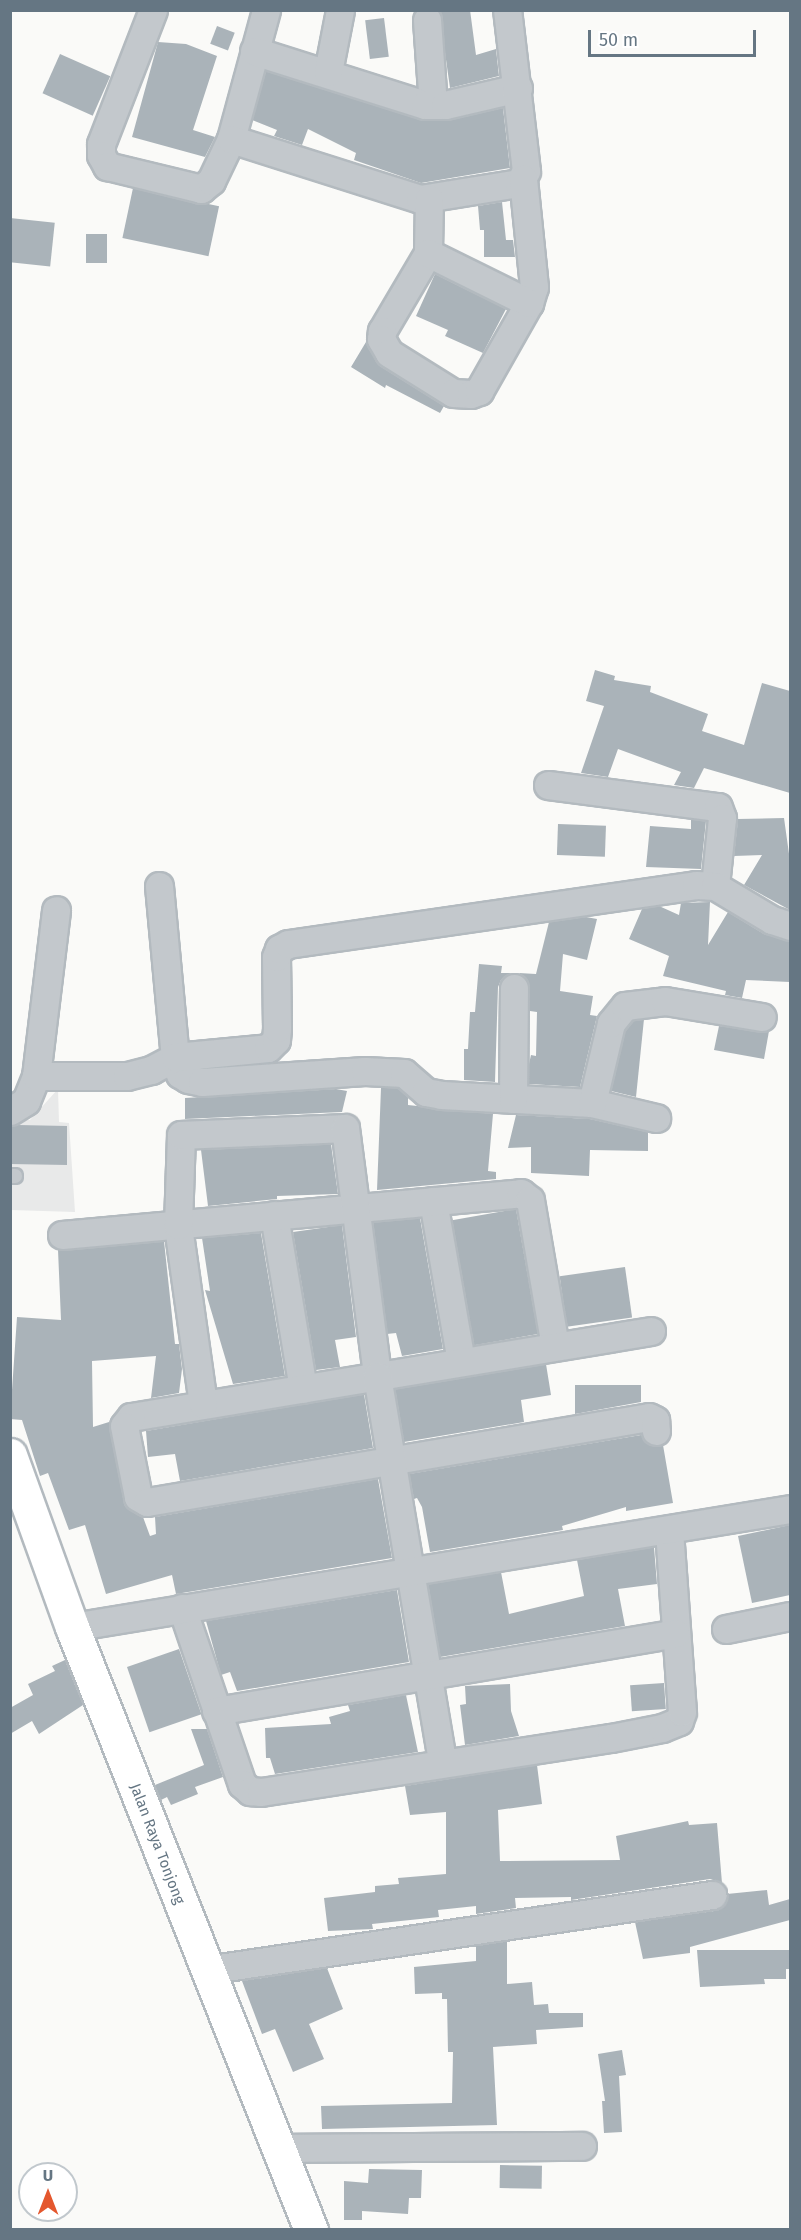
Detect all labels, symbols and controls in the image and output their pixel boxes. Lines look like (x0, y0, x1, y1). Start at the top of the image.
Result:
scale bar (591, 18, 759, 56)
text: 50 m (599, 29, 638, 51)
street label: Jalan Raya Tonjong (126, 1781, 188, 1907)
north arrow (18, 2162, 78, 2222)
text: U (43, 2166, 53, 2185)

